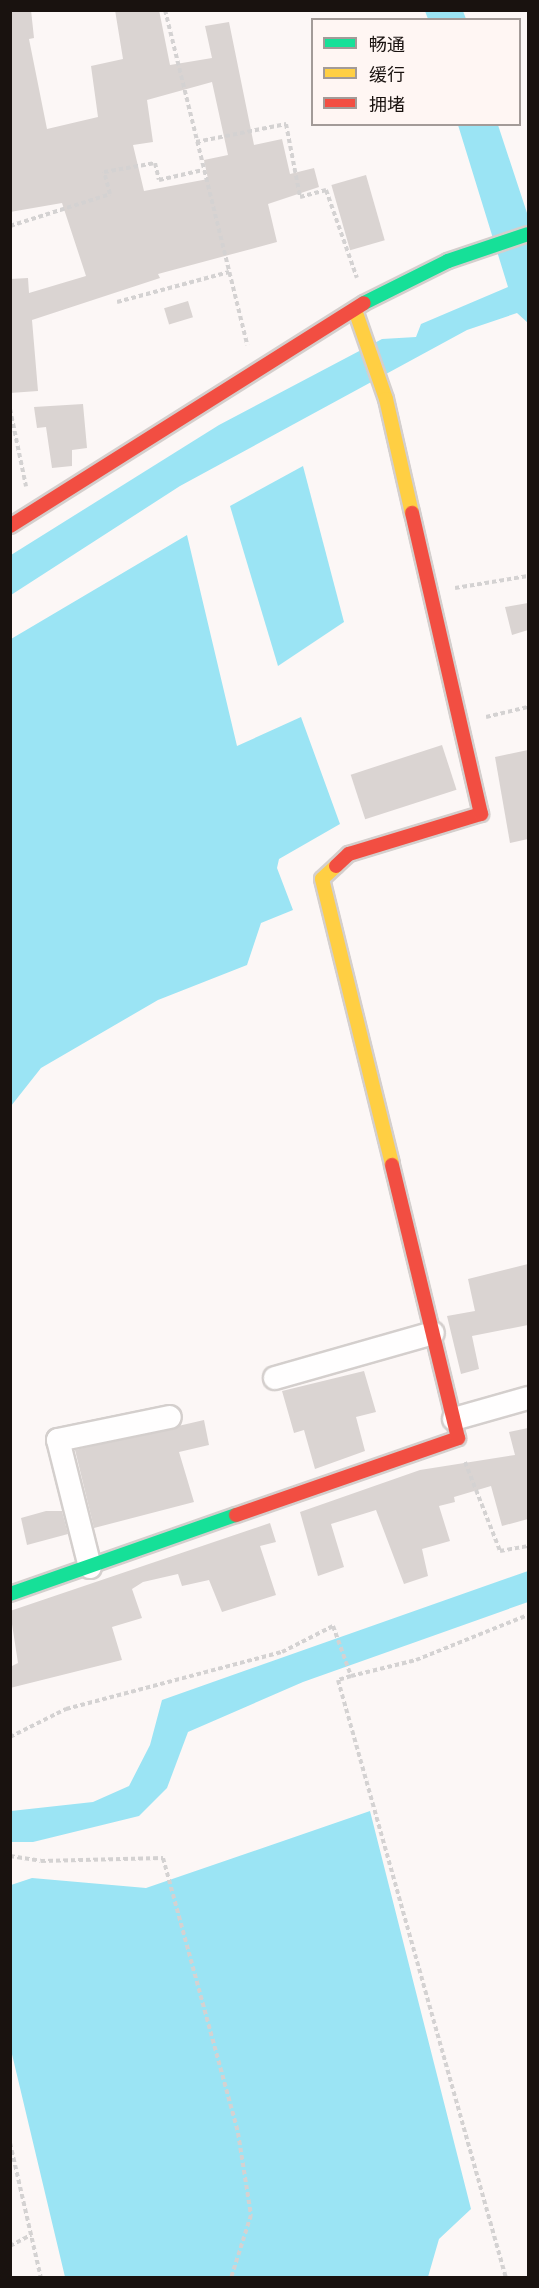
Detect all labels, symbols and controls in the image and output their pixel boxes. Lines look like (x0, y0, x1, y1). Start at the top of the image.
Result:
legend (311, 18, 521, 126)
text: 畅通 (369, 32, 405, 56)
text: 缓行 (369, 62, 405, 86)
text: 拥堵 (369, 92, 405, 116)

